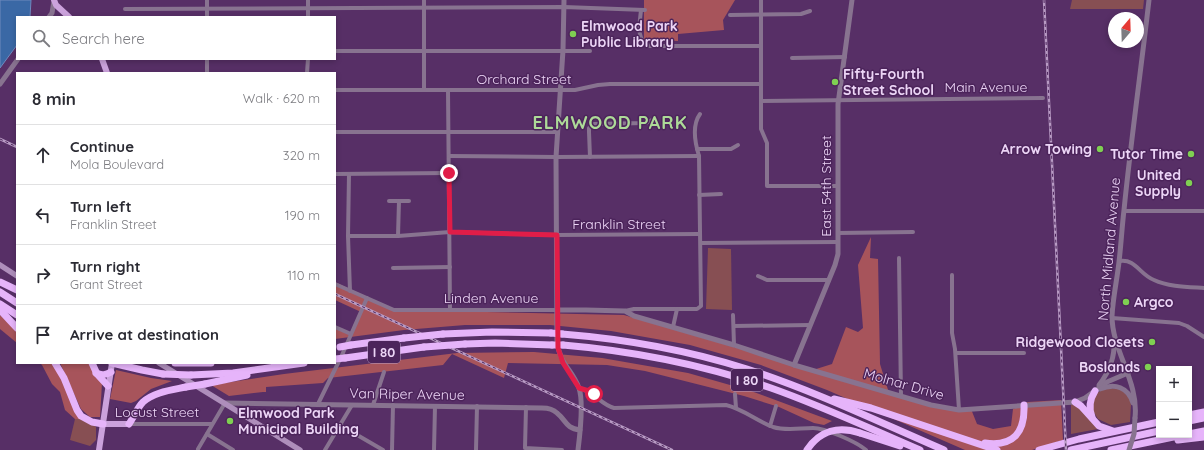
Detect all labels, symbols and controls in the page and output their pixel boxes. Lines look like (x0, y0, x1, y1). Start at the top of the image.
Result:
north arrow (1108, 12, 1144, 48)
search box (16, 16, 336, 60)
place label: Elmwood Park Public Library (581, 17, 678, 51)
icon: search (30, 27, 52, 49)
text: Search here (62, 29, 145, 48)
marker: Elmwood Park Public Library (568, 29, 578, 39)
place label: Fifty-Fourth Street School (843, 65, 934, 99)
street label: Orchard Street (476, 70, 572, 88)
marker: Fifty-Fourth Street School (830, 77, 840, 87)
street label: Main Avenue (945, 78, 1028, 96)
text: 8 min (32, 88, 76, 109)
text: Walk · 620 m (243, 90, 320, 106)
district label: ELMWOOD PARK (532, 111, 688, 134)
street label: East 54th Street (817, 135, 835, 237)
text: Continue (70, 137, 134, 156)
place label: Arrow Towing (1001, 140, 1092, 158)
icon: ahead (32, 144, 54, 166)
marker: Arrow Towing (1095, 144, 1105, 154)
place label: Tutor Time (1110, 145, 1183, 163)
text: 320 m (283, 147, 320, 163)
marker: Tutor Time (1186, 149, 1196, 159)
text: Mola Boulevard (70, 156, 164, 172)
route end (440, 164, 458, 182)
place label: United Supply (1135, 166, 1181, 200)
street label: North Midland Avenue (1094, 177, 1124, 321)
marker: United Supply (1184, 178, 1194, 188)
text: Turn left (70, 197, 132, 216)
icon: left (32, 204, 54, 226)
text: 190 m (285, 207, 320, 223)
street label: Franklin Street (572, 215, 666, 233)
text: Franklin Street (70, 216, 157, 232)
text: Turn right (70, 257, 141, 276)
icon: right (32, 264, 54, 286)
text: 110 m (287, 267, 320, 283)
text: Grant Street (70, 276, 143, 292)
street label: Linden Avenue (444, 289, 538, 307)
place label: Argco (1134, 293, 1174, 311)
marker: Argco (1121, 297, 1131, 307)
icon: arrive (32, 324, 54, 346)
text: Arrive at destination (70, 325, 219, 344)
place label: Ridgewood Closets (1016, 333, 1144, 351)
marker: Ridgewood Closets (1147, 337, 1157, 347)
road number: I 80 (368, 341, 400, 363)
place label: Boslands (1079, 358, 1140, 376)
marker: Boslands (1143, 362, 1153, 372)
street label: Molnar Drive (862, 364, 946, 404)
map controls (1156, 366, 1192, 438)
button: + (1156, 366, 1192, 402)
road number: I 80 (731, 369, 763, 391)
street label: Van Riper Avenue (349, 384, 465, 404)
route start (585, 385, 603, 403)
button: − (1156, 402, 1192, 438)
street label: Locust Street (115, 403, 200, 421)
place label: Elmwood Park Municipal Building (238, 404, 359, 438)
marker: Elmwood Park Municipal Building (225, 416, 235, 426)

